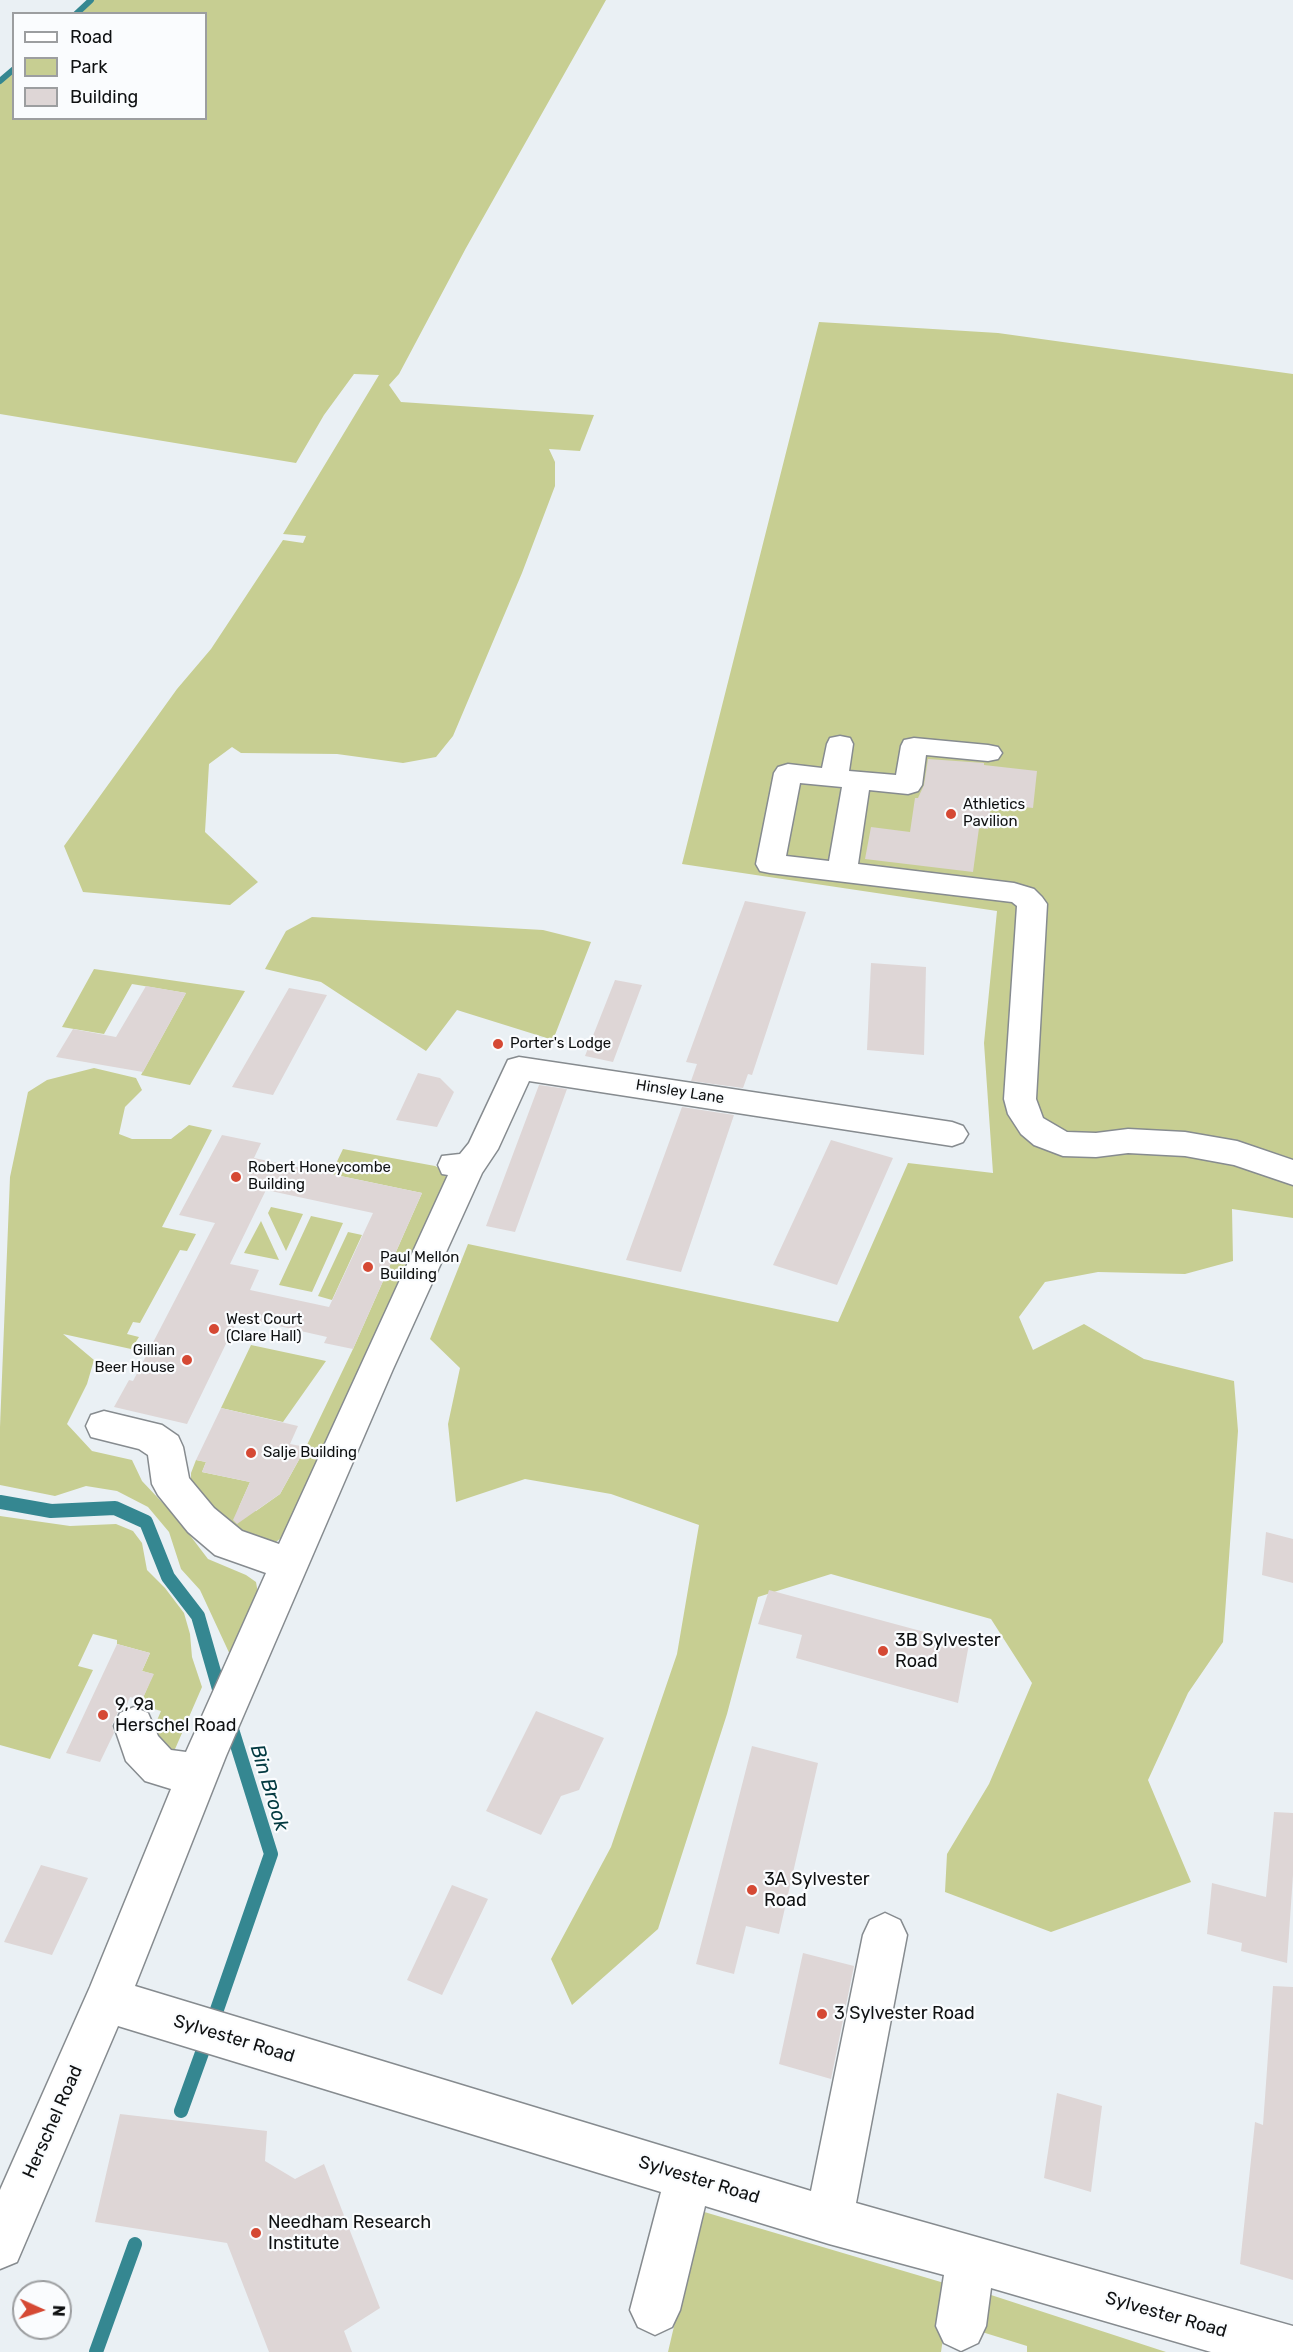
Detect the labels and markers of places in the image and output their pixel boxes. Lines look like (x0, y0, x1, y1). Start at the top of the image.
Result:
place label: Athletics Pavilion (963, 796, 1025, 831)
marker: Athletics Pavilion (944, 807, 958, 821)
place label: Porter's Lodge (510, 1035, 611, 1053)
marker: Porter's Lodge (491, 1037, 505, 1051)
place label: Robert Honeycombe Building (248, 1159, 391, 1194)
marker: Robert Honeycombe Building (229, 1170, 243, 1184)
place label: Paul Mellon Building (380, 1249, 459, 1284)
marker: Paul Mellon Building (361, 1260, 375, 1274)
place label: West Court (Clare Hall) (226, 1311, 302, 1346)
marker: West Court (Clare Hall) (207, 1322, 221, 1336)
place label: Gillian Beer House (94, 1342, 175, 1377)
marker: Gillian Beer House (180, 1353, 194, 1367)
place label: Salje Building (263, 1444, 357, 1462)
marker: Salje Building (244, 1446, 258, 1460)
place label: 3B Sylvester Road (895, 1630, 1001, 1672)
marker: 3B Sylvester Road (876, 1644, 890, 1658)
place label: 9, 9a Herschel Road (115, 1694, 236, 1736)
marker: 9, 9a Herschel Road (96, 1708, 110, 1722)
place label: 3A Sylvester Road (764, 1869, 870, 1912)
marker: 3A Sylvester Road (745, 1883, 759, 1897)
place label: 3 Sylvester Road (834, 2003, 975, 2025)
marker: 3 Sylvester Road (815, 2007, 829, 2021)
place label: Needham Research Institute (268, 2212, 431, 2254)
marker: Needham Research Institute (249, 2226, 263, 2240)

